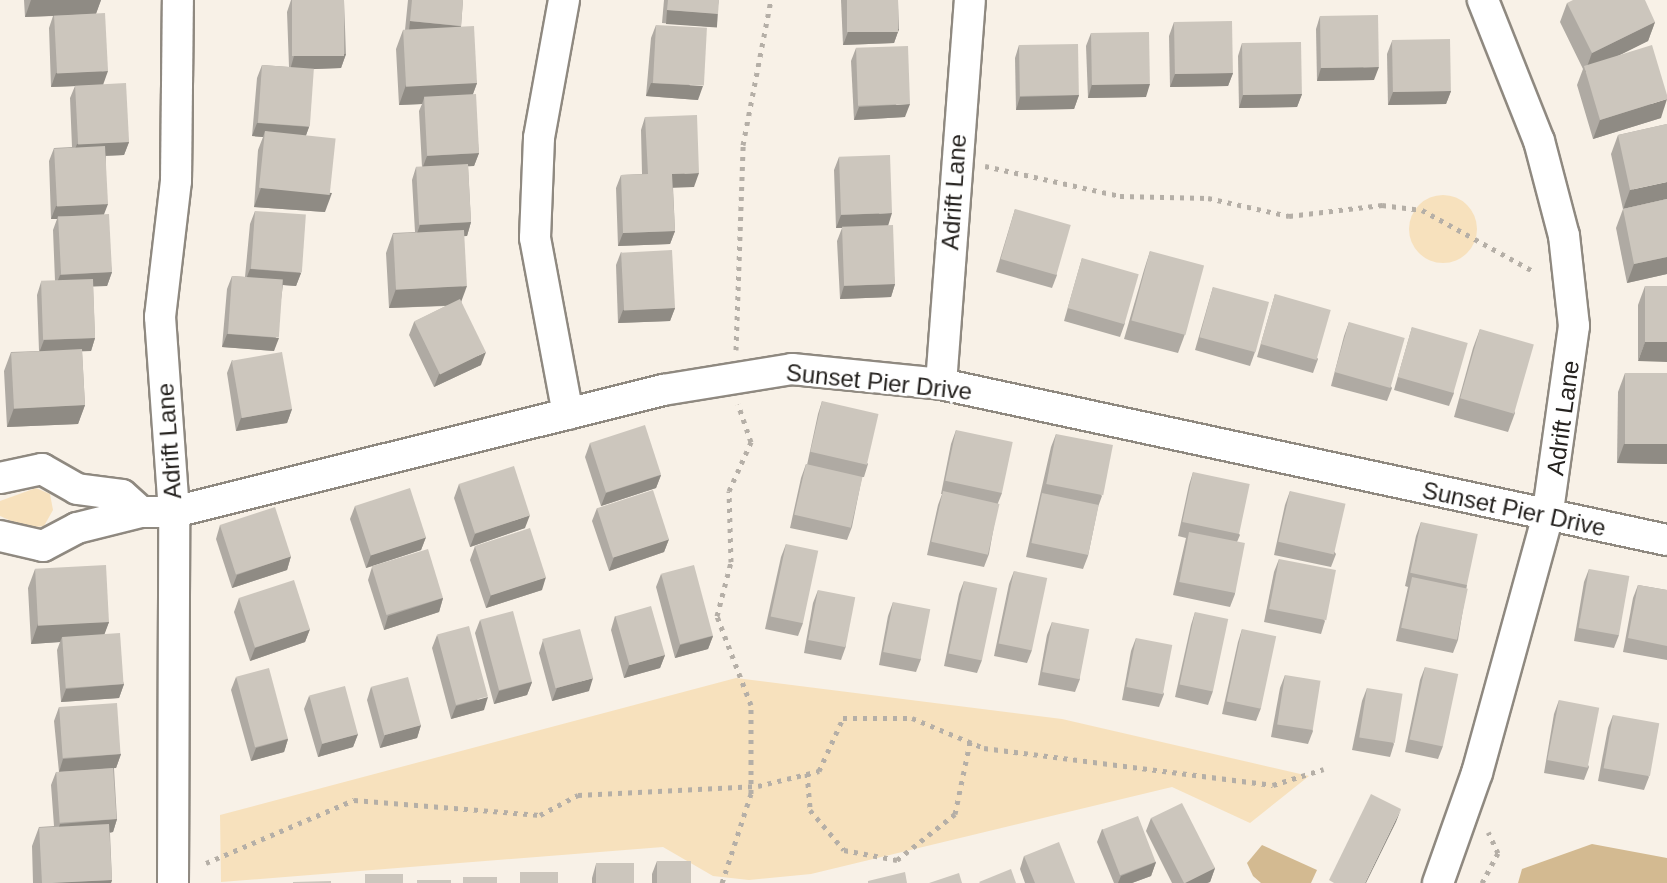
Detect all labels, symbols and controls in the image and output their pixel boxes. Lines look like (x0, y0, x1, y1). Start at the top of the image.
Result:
street label: Adrift Lane (936, 133, 972, 251)
street label: Sunset Pier Drive (785, 358, 973, 406)
street label: Adrift Lane (1541, 359, 1585, 477)
street label: Adrift Lane (151, 382, 187, 500)
street label: Sunset Pier Drive (1420, 476, 1608, 542)

